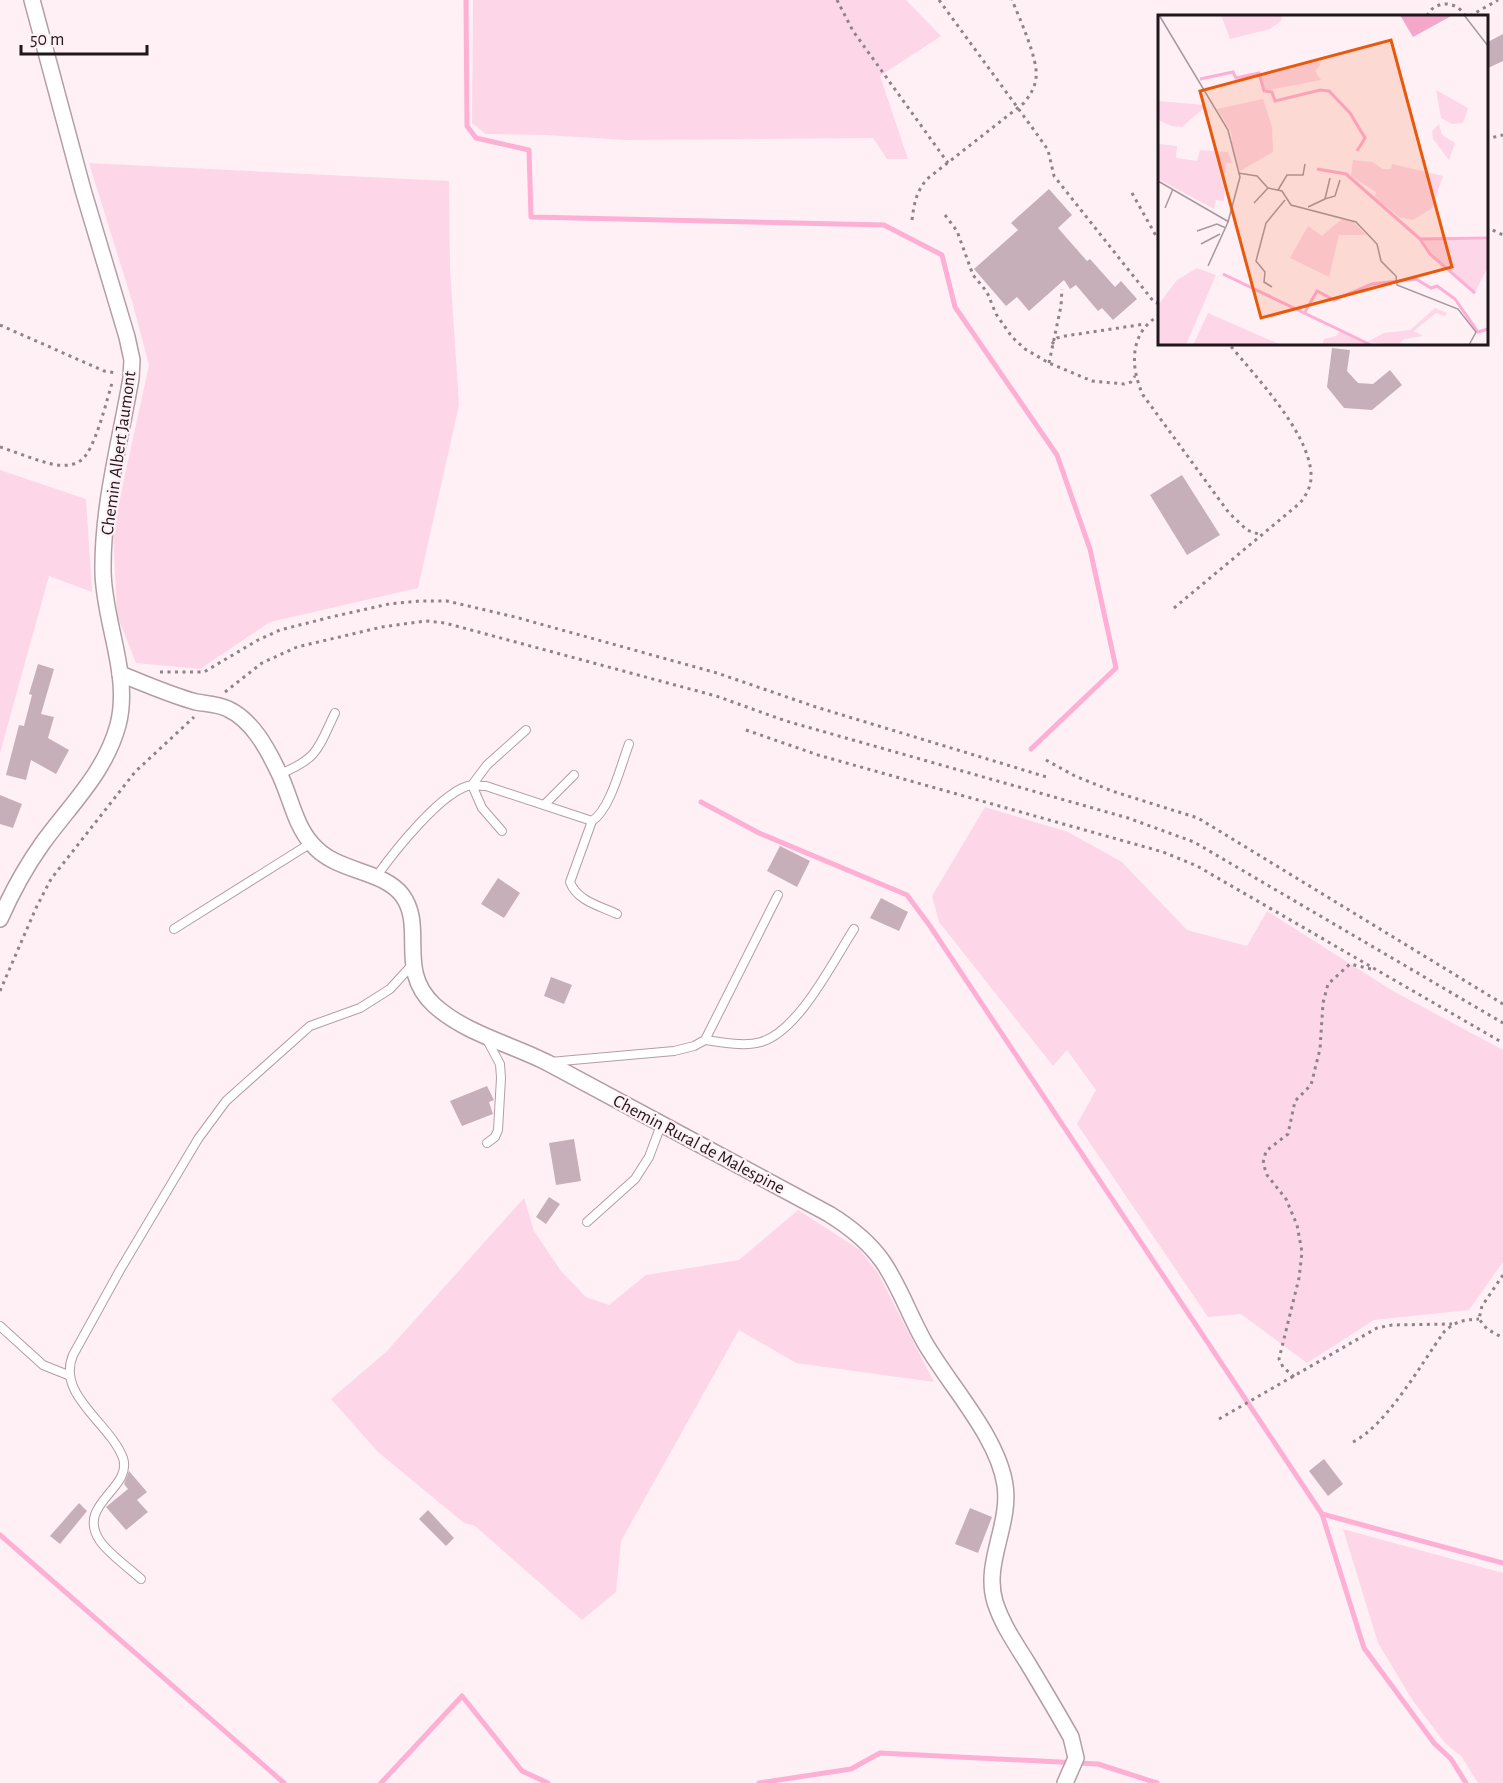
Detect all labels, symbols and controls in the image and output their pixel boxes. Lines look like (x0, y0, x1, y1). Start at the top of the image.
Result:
inset map (1158, 15, 1488, 345)
scale bar (21, 18, 147, 56)
text: 50 m (30, 31, 64, 49)
street label: Chemin Albert Jaumont (99, 370, 139, 536)
street label: Chemin Rural de Malespine (610, 1092, 787, 1198)

